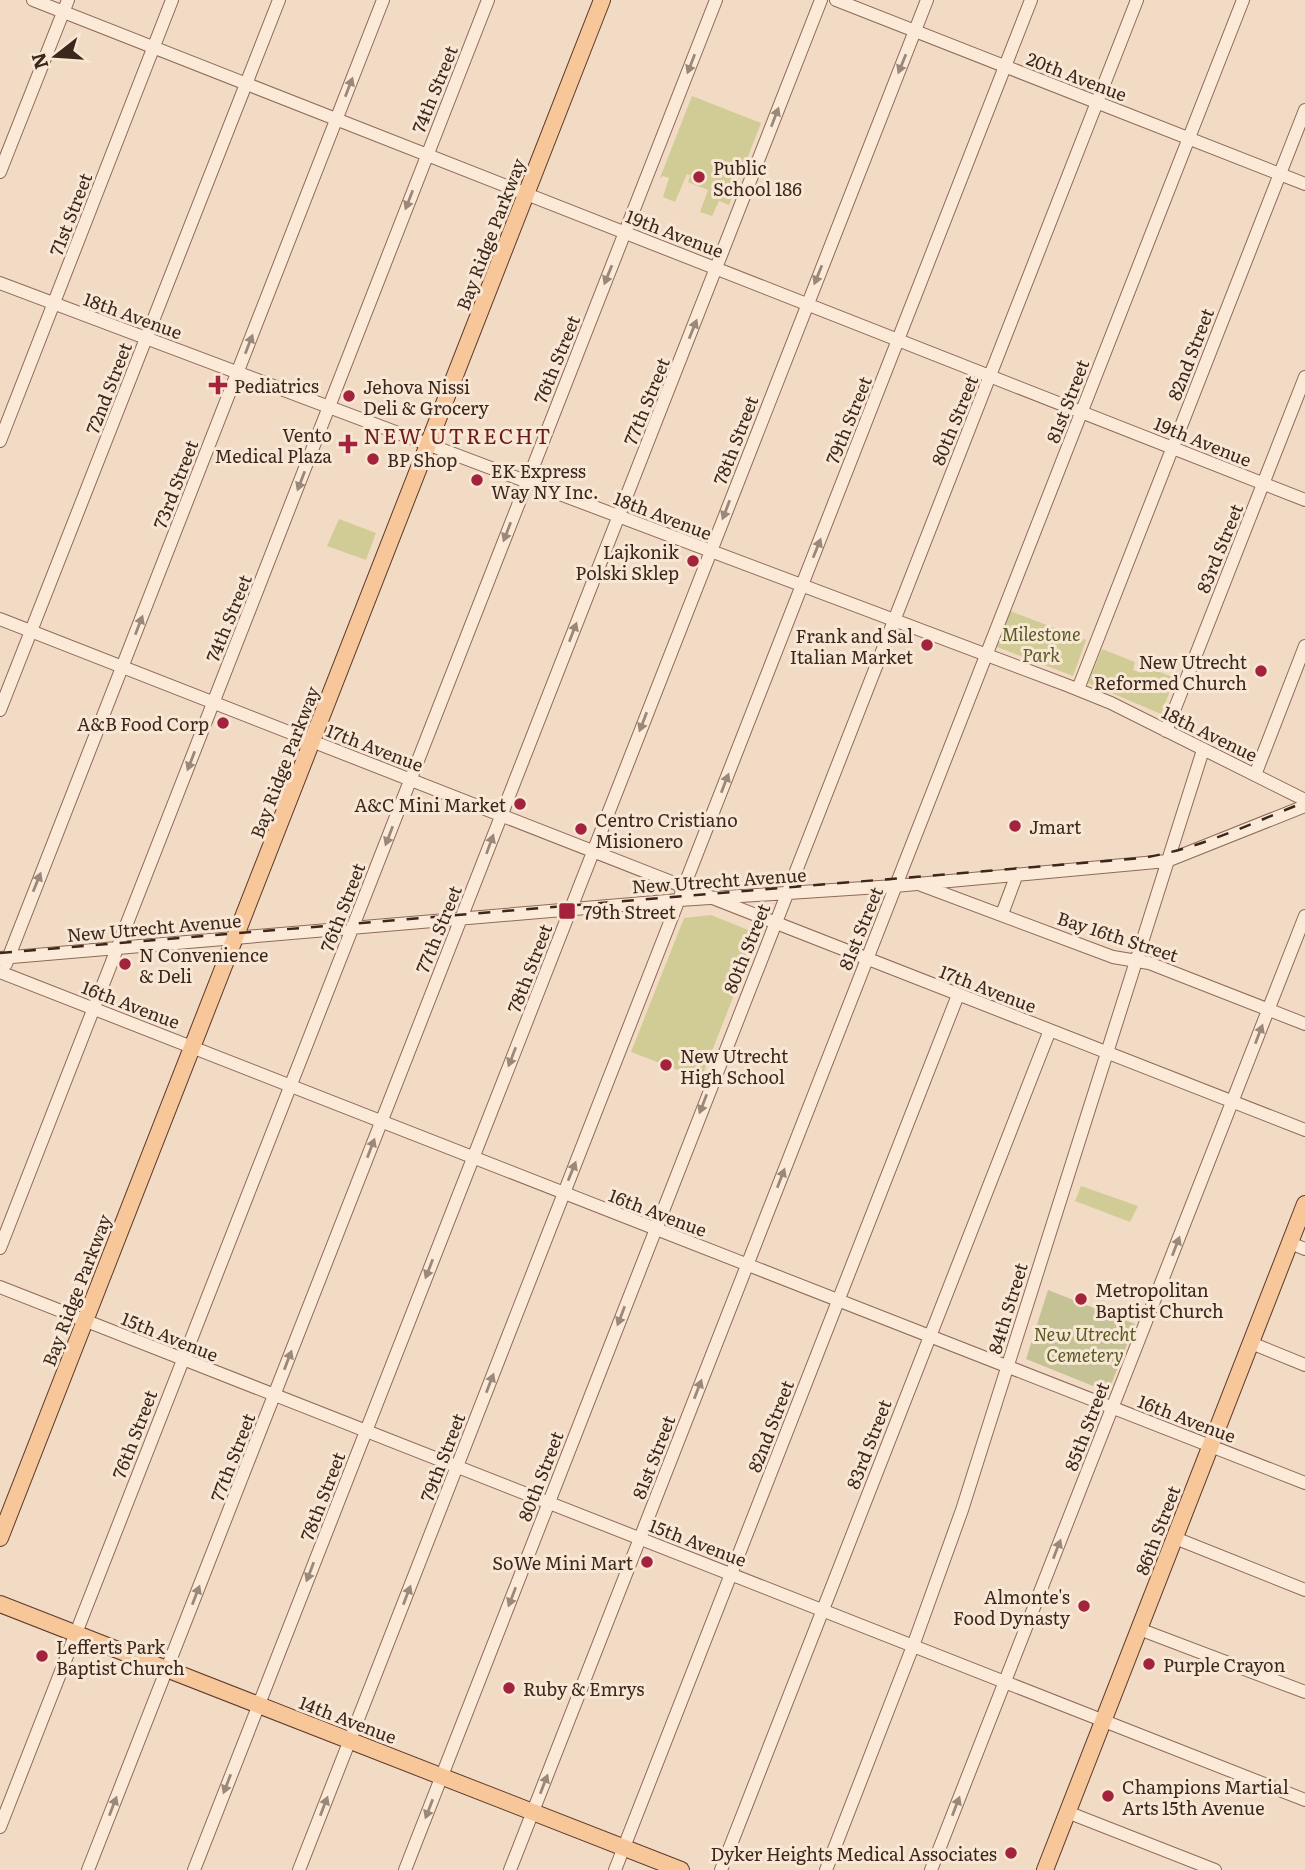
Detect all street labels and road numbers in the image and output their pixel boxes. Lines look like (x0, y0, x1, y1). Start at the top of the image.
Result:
street label: 74th Street (404, 41, 464, 137)
street label: 20th Avenue (1023, 44, 1131, 108)
street label: Bay Ridge Parkway (449, 154, 532, 314)
street label: 71st Street (42, 168, 98, 259)
street label: 19th Avenue (622, 202, 728, 264)
street label: 18th Avenue (80, 285, 186, 345)
street label: 82nd Street (1160, 303, 1220, 404)
street label: 76th Street (526, 310, 586, 407)
street label: 72nd Street (78, 338, 138, 438)
street label: 77th Street (616, 352, 676, 449)
street label: 81st Street (1039, 355, 1096, 447)
street label: 80th Street (924, 370, 985, 469)
street label: 79th Street (818, 371, 878, 468)
street label: 78th Street (706, 391, 765, 488)
street label: 19th Avenue (1150, 409, 1256, 473)
street label: 73rd Street (146, 435, 205, 532)
street label: 18th Avenue (610, 484, 716, 546)
street label: 83rd Street (1189, 499, 1249, 597)
street label: 74th Street (198, 570, 258, 666)
street label: Bay Ridge Parkway (243, 682, 326, 842)
street label: 18th Avenue (1158, 698, 1262, 768)
street label: 17th Avenue (323, 716, 427, 778)
street label: 76th Street (313, 858, 372, 955)
street label: New Utrecht Avenue (631, 860, 807, 900)
street label: 77th Street (408, 880, 468, 977)
street label: 81st Street (831, 882, 889, 974)
street label: 80th Street (716, 898, 777, 997)
street label: Bay 16th Street (1054, 904, 1183, 969)
street label: New Utrecht Avenue (66, 906, 242, 948)
street label: 78th Street (500, 919, 559, 1016)
street label: 17th Avenue (936, 957, 1040, 1019)
street label: 16th Avenue (78, 973, 184, 1035)
street label: 16th Avenue (605, 1181, 711, 1243)
street label: Bay Ridge Parkway (35, 1210, 118, 1370)
street label: 84th Street (980, 1258, 1034, 1357)
street label: 15th Avenue (117, 1304, 223, 1368)
street label: 82nd Street (740, 1375, 800, 1476)
street label: 85th Street (1057, 1377, 1116, 1474)
street label: 76th Street (105, 1385, 164, 1482)
street label: 16th Avenue (1134, 1387, 1240, 1449)
street label: 83rd Street (839, 1395, 898, 1493)
street label: 77th Street (203, 1408, 261, 1505)
street label: 79th Street (413, 1408, 471, 1505)
street label: 81st Street (625, 1411, 682, 1503)
street label: 80th Street (510, 1426, 570, 1525)
street label: 78th Street (293, 1447, 352, 1544)
street label: 86th Street (1128, 1481, 1187, 1579)
street label: 15th Avenue (645, 1511, 751, 1573)
street label: 14th Avenue (295, 1688, 401, 1750)

